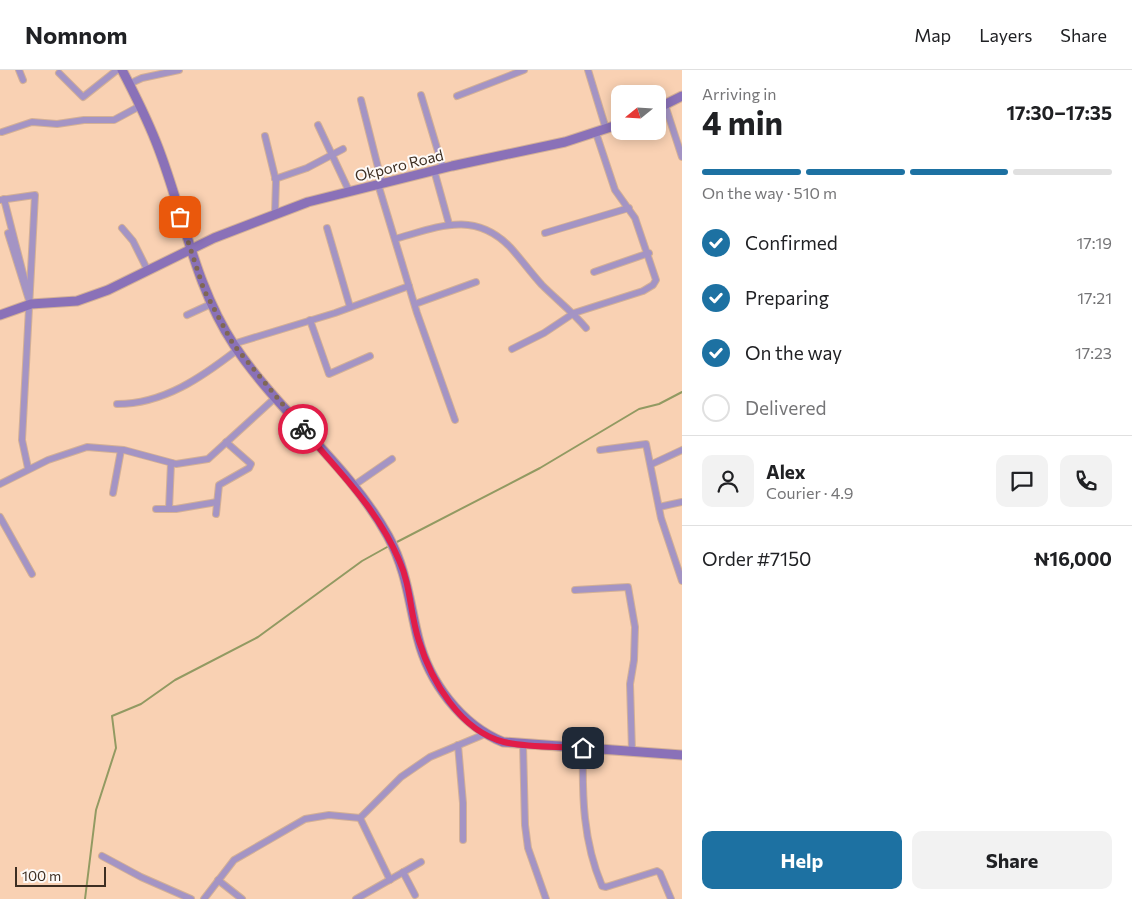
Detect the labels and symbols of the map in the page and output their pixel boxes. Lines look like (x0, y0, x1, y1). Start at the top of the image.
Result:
north arrow (611, 85, 666, 140)
street label: Okporo Road (353, 145, 445, 185)
pin (159, 196, 201, 238)
courier (278, 404, 328, 454)
pin (562, 727, 604, 769)
scale bar (15, 864, 106, 887)

